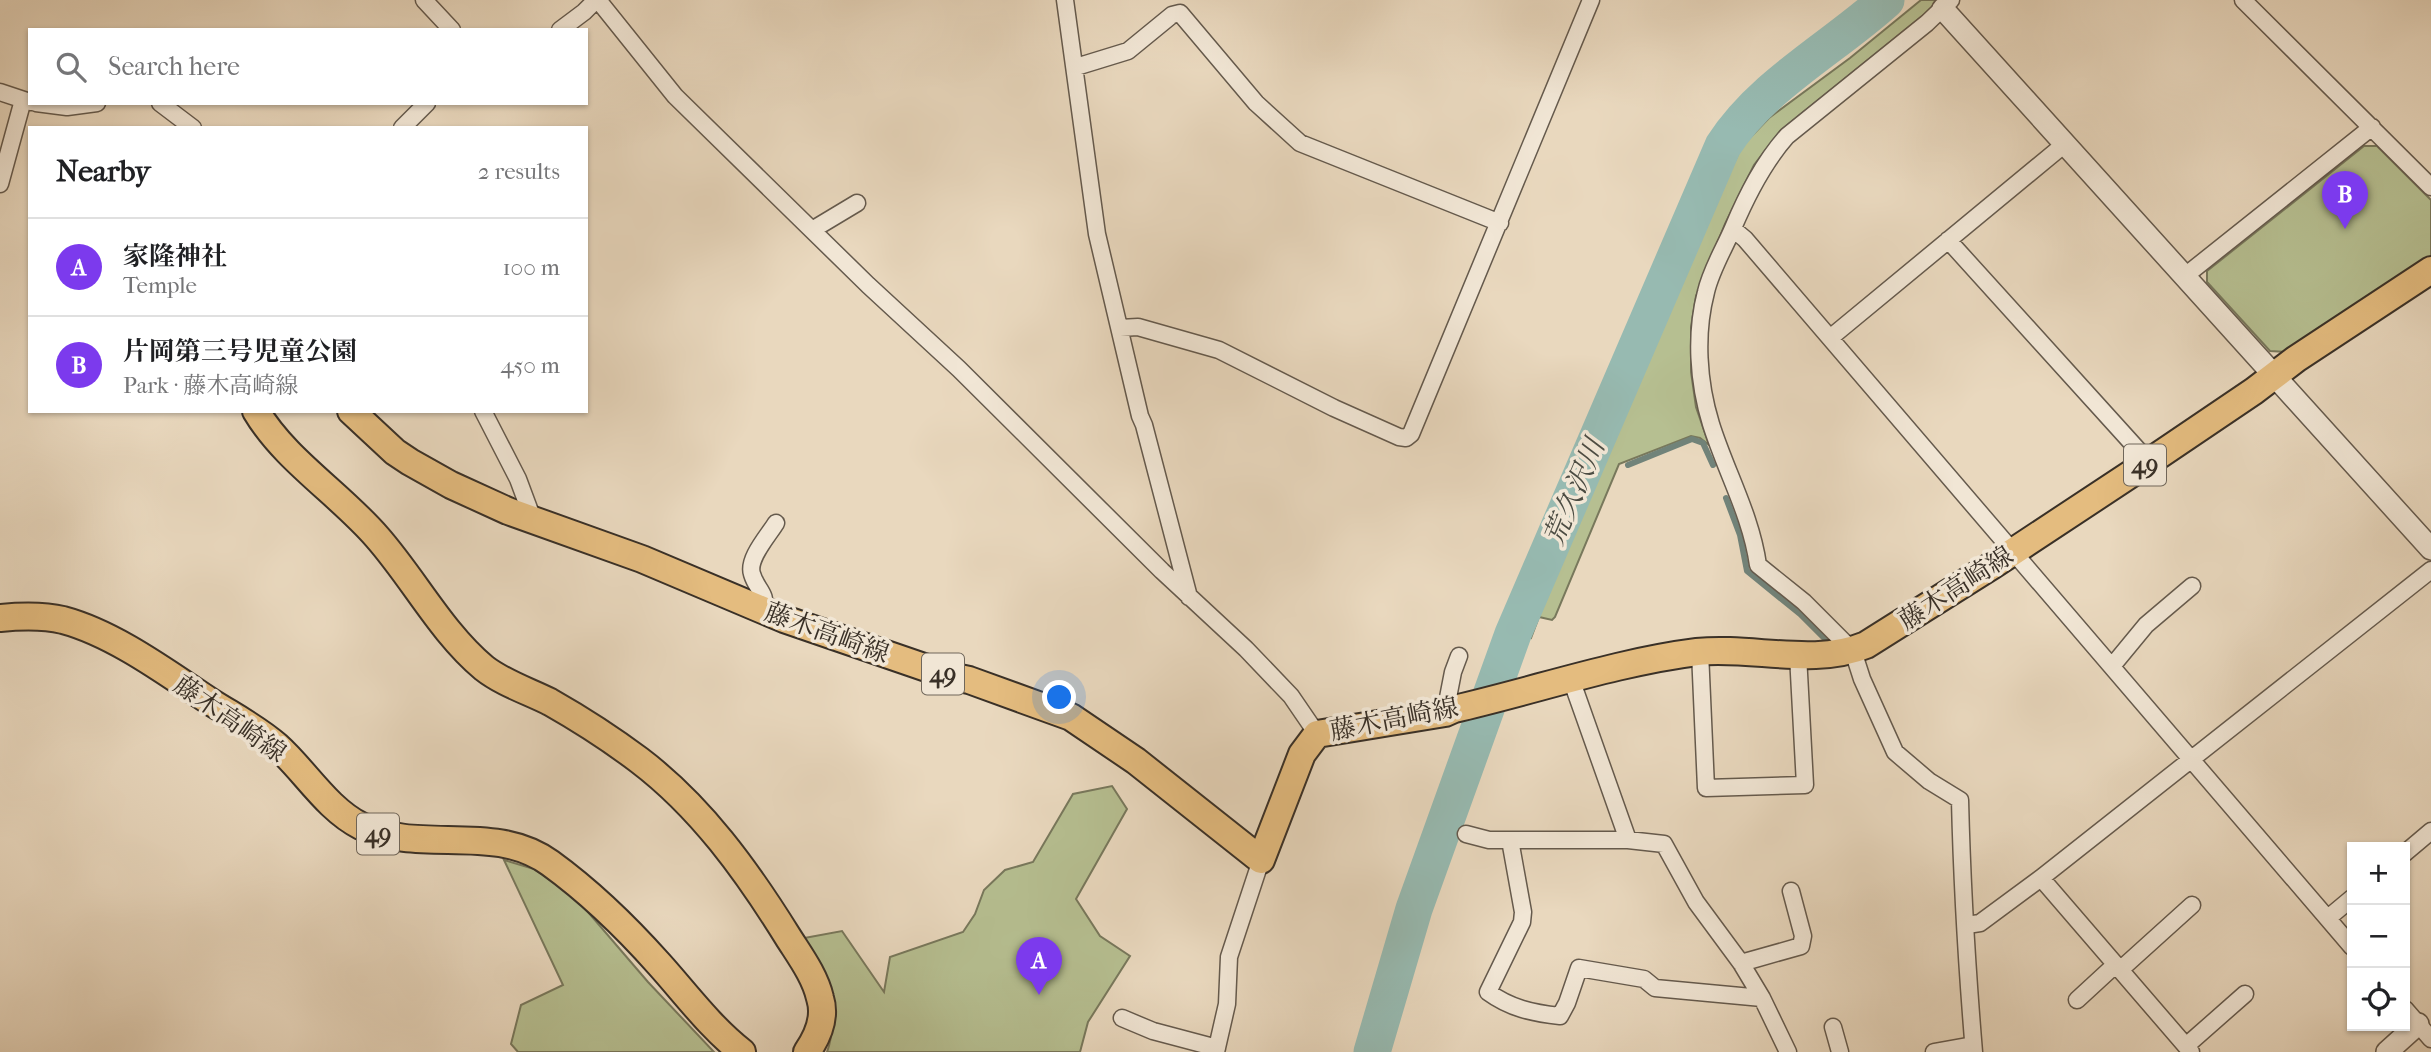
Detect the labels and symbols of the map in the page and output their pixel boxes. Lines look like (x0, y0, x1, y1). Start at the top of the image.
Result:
pin: B (2322, 171, 2368, 229)
water label: 荒久沢川 (1537, 431, 1612, 550)
road number: 49 (2124, 444, 2166, 486)
street label: 藤木高崎線 (1893, 540, 2019, 636)
street label: 藤木高崎線 (761, 596, 893, 670)
road number: 49 (922, 654, 964, 694)
street label: 藤木高崎線 (168, 669, 292, 769)
your location (1042, 680, 1076, 714)
street label: 藤木高崎線 (1327, 691, 1461, 747)
road number: 49 (357, 814, 399, 854)
pin: A (1016, 937, 1062, 995)

